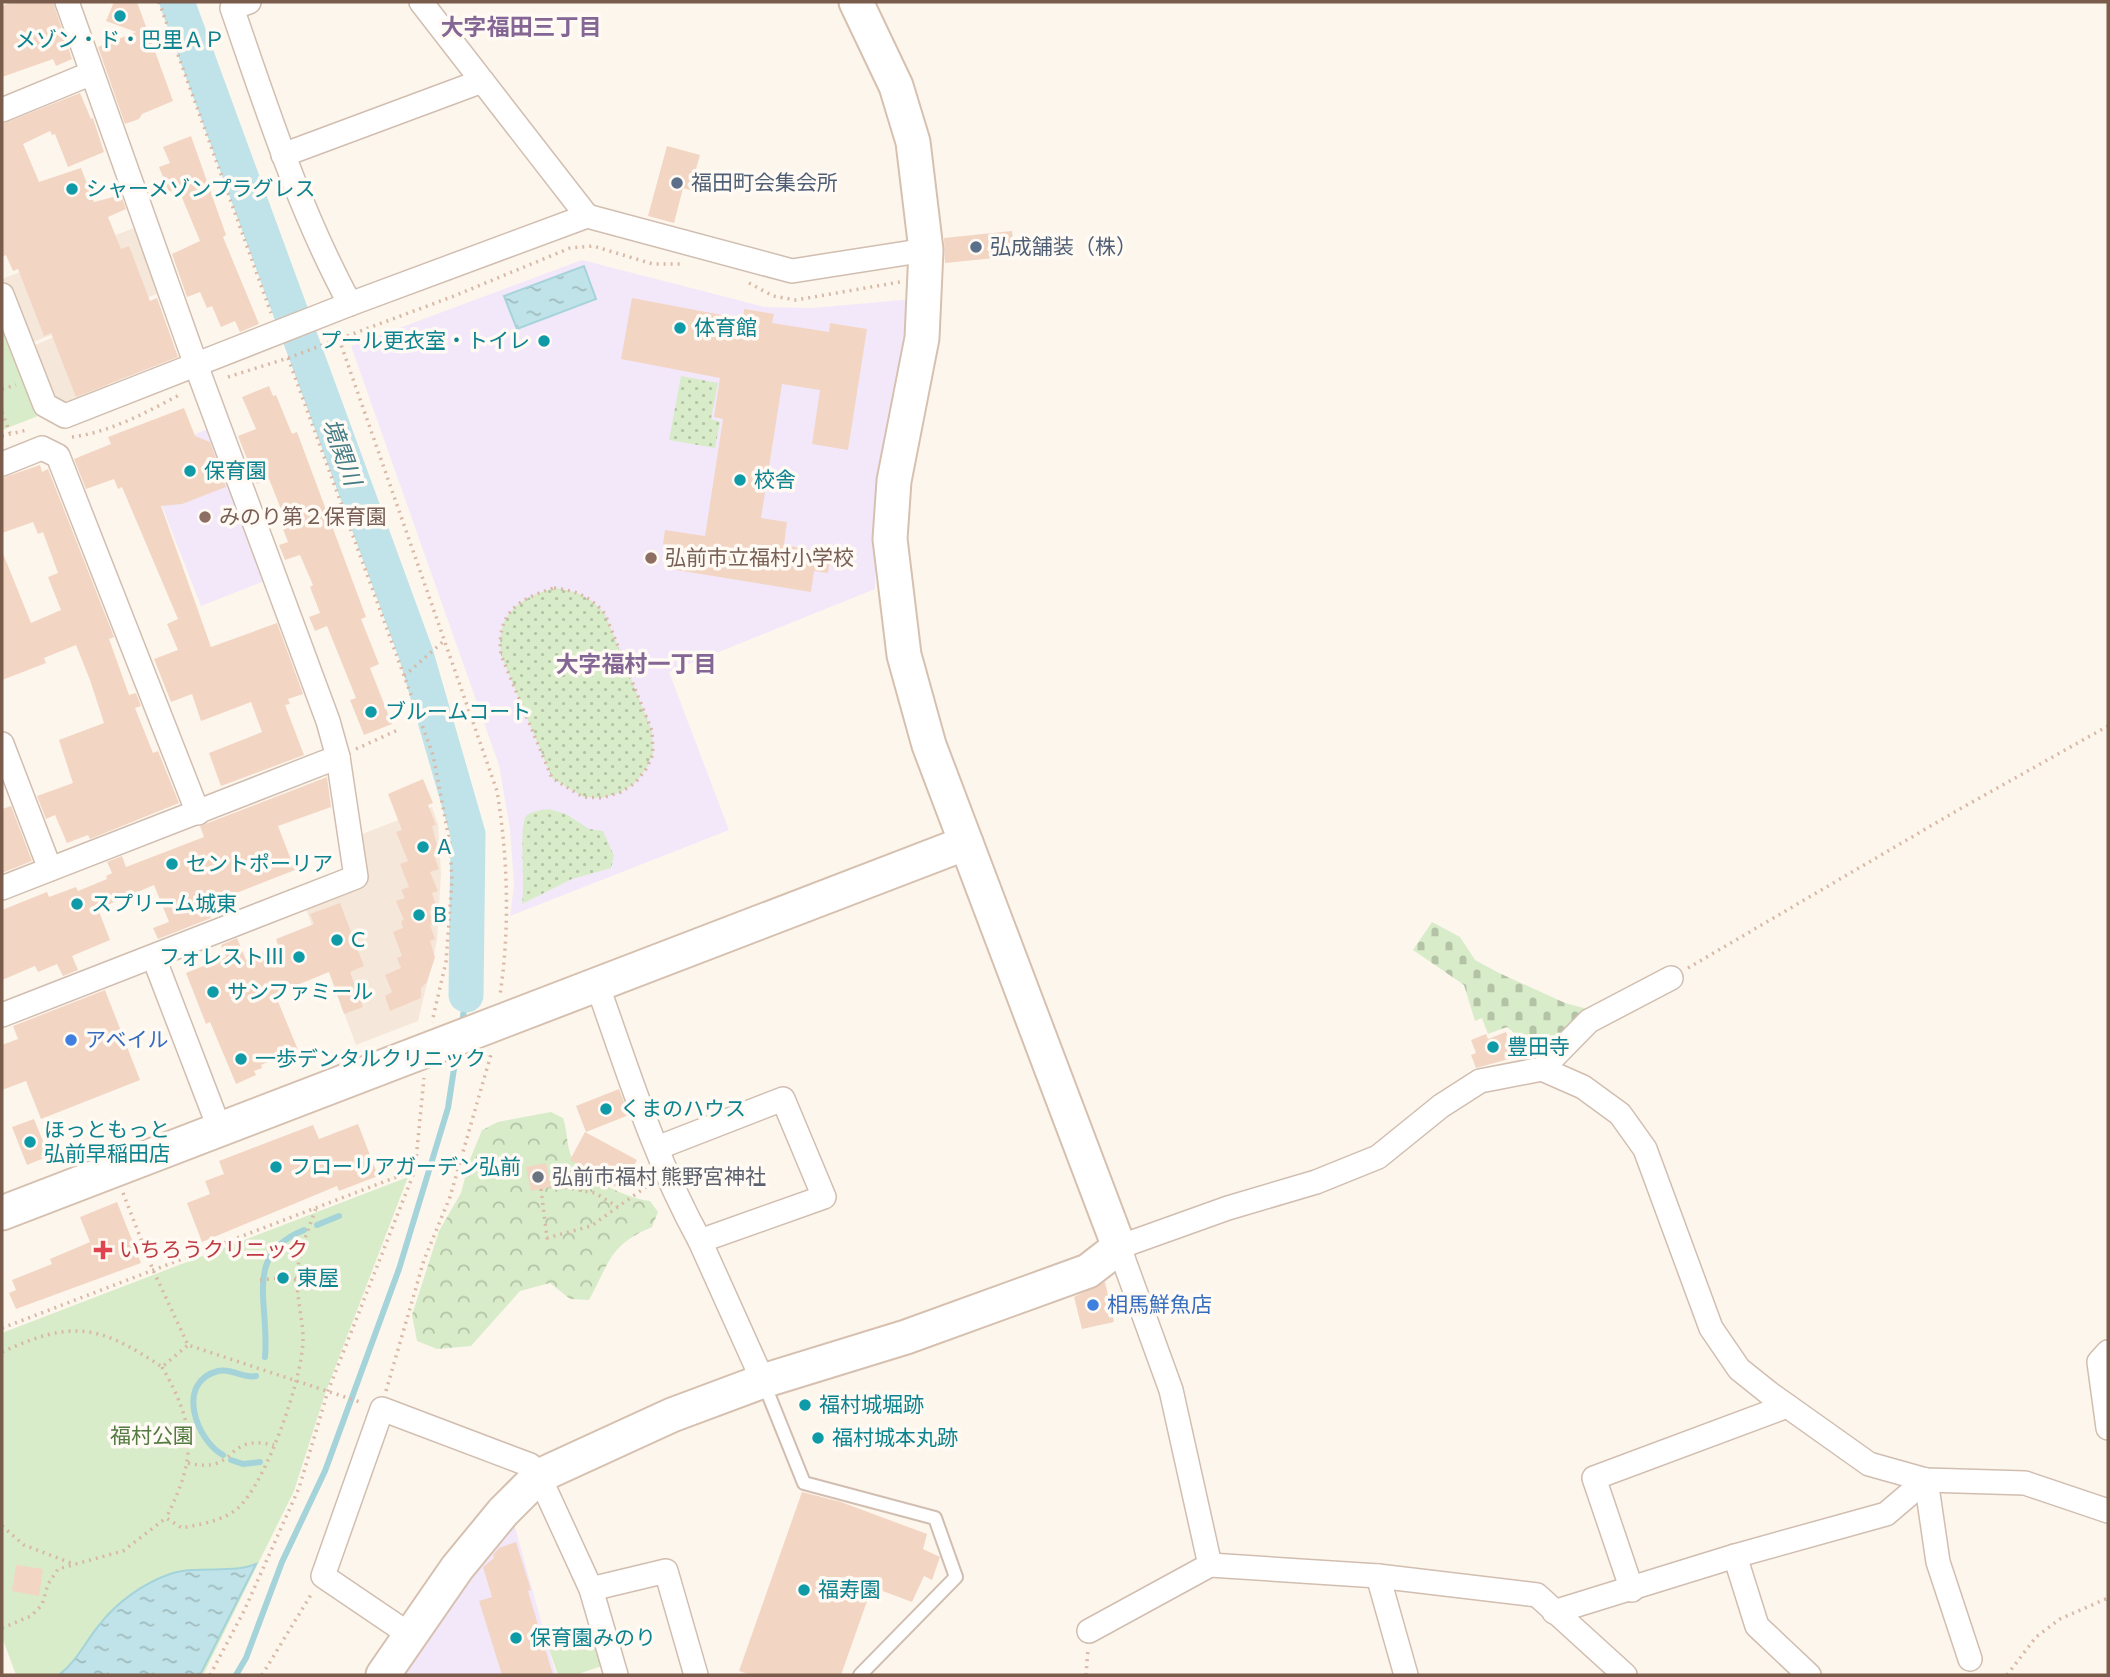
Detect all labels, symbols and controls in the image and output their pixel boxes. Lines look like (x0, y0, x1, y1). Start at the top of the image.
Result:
marker: メゾン・ド・巴里ＡＰ (112, 8, 128, 24)
district label: 大字福田三丁目 (441, 12, 602, 40)
place label: メゾン・ド・巴里ＡＰ (15, 26, 225, 51)
place label: 福田町会集会所 (691, 169, 838, 194)
place label: シャーメゾンプラグレス (86, 175, 316, 200)
marker: 福田町会集会所 (669, 175, 685, 191)
marker: シャーメゾンプラグレス (64, 181, 80, 197)
place label: 弘成舗装（株） (990, 233, 1137, 258)
marker: 弘成舗装（株） (968, 239, 984, 255)
place label: 体育館 (694, 314, 757, 339)
marker: 体育館 (672, 320, 688, 336)
place label: プール更衣室・トイレ (320, 327, 530, 352)
marker: プール更衣室・トイレ (536, 333, 552, 349)
water label: 境関川 (318, 414, 369, 492)
place label: 保育園 (204, 457, 267, 482)
marker: 保育園 (182, 463, 198, 479)
place label: 校舎 (754, 466, 796, 491)
marker: 校舎 (732, 472, 748, 488)
place label: みのり第２保育園 (219, 503, 387, 528)
marker: みのり第２保育園 (197, 509, 213, 525)
place label: 弘前市立福村小学校 (665, 544, 854, 569)
marker: 弘前市立福村小学校 (643, 550, 659, 566)
district label: 大字福村一丁目 (556, 649, 717, 677)
place label: ブルームコート (385, 698, 531, 723)
marker: ブルームコート (363, 704, 379, 720)
place label: A (437, 833, 452, 858)
marker: A (415, 839, 431, 855)
place label: セントポーリア (186, 850, 333, 875)
marker: セントポーリア (164, 856, 180, 872)
place label: スプリーム城東 (91, 890, 237, 915)
marker: スプリーム城東 (69, 896, 85, 912)
place label: B (433, 901, 447, 926)
marker: B (411, 907, 427, 923)
place label: C (351, 926, 365, 951)
marker: C (329, 932, 345, 948)
place label: フォレストⅢ (159, 943, 285, 968)
marker: フォレストⅢ (291, 949, 307, 965)
place label: サンファミール (227, 978, 373, 1003)
marker: サンファミール (205, 984, 221, 1000)
place label: アベイル (85, 1026, 169, 1051)
marker: アベイル (63, 1032, 79, 1048)
place label: 豊田寺 (1507, 1033, 1570, 1058)
marker: 豊田寺 (1485, 1039, 1501, 1055)
place label: 一歩デンタルクリニック (255, 1045, 486, 1070)
marker: 一歩デンタルクリニック (233, 1051, 249, 1067)
place label: くまのハウス (620, 1095, 746, 1120)
marker: くまのハウス (598, 1101, 614, 1117)
place label: ほっともっと 弘前早稲田店 (44, 1116, 170, 1165)
marker: ほっともっと 弘前早稲田店 (22, 1134, 38, 1150)
place label: フローリアガーデン弘前 (290, 1153, 521, 1178)
marker: フローリアガーデン弘前 (268, 1159, 284, 1175)
place label: 弘前市福村 熊野宮神社 (552, 1163, 766, 1188)
marker: 弘前市福村 熊野宮神社 (530, 1169, 546, 1185)
place label: いちろうクリニック (119, 1236, 308, 1261)
marker: いちろうクリニック (93, 1240, 113, 1260)
place label: 東屋 (297, 1264, 339, 1289)
marker: 東屋 (275, 1270, 291, 1286)
place label: 相馬鮮魚店 (1107, 1291, 1212, 1316)
marker: 相馬鮮魚店 (1085, 1297, 1101, 1313)
place label: 福村城堀跡 (819, 1391, 924, 1416)
marker: 福村城堀跡 (797, 1397, 813, 1413)
park label: 福村公園 (110, 1422, 194, 1447)
place label: 福村城本丸跡 (832, 1424, 958, 1449)
marker: 福村城本丸跡 (810, 1430, 826, 1446)
place label: 福寿園 (818, 1576, 881, 1601)
marker: 福寿園 (796, 1582, 812, 1598)
place label: 保育園みのり (530, 1624, 656, 1649)
marker: 保育園みのり (508, 1630, 524, 1646)

